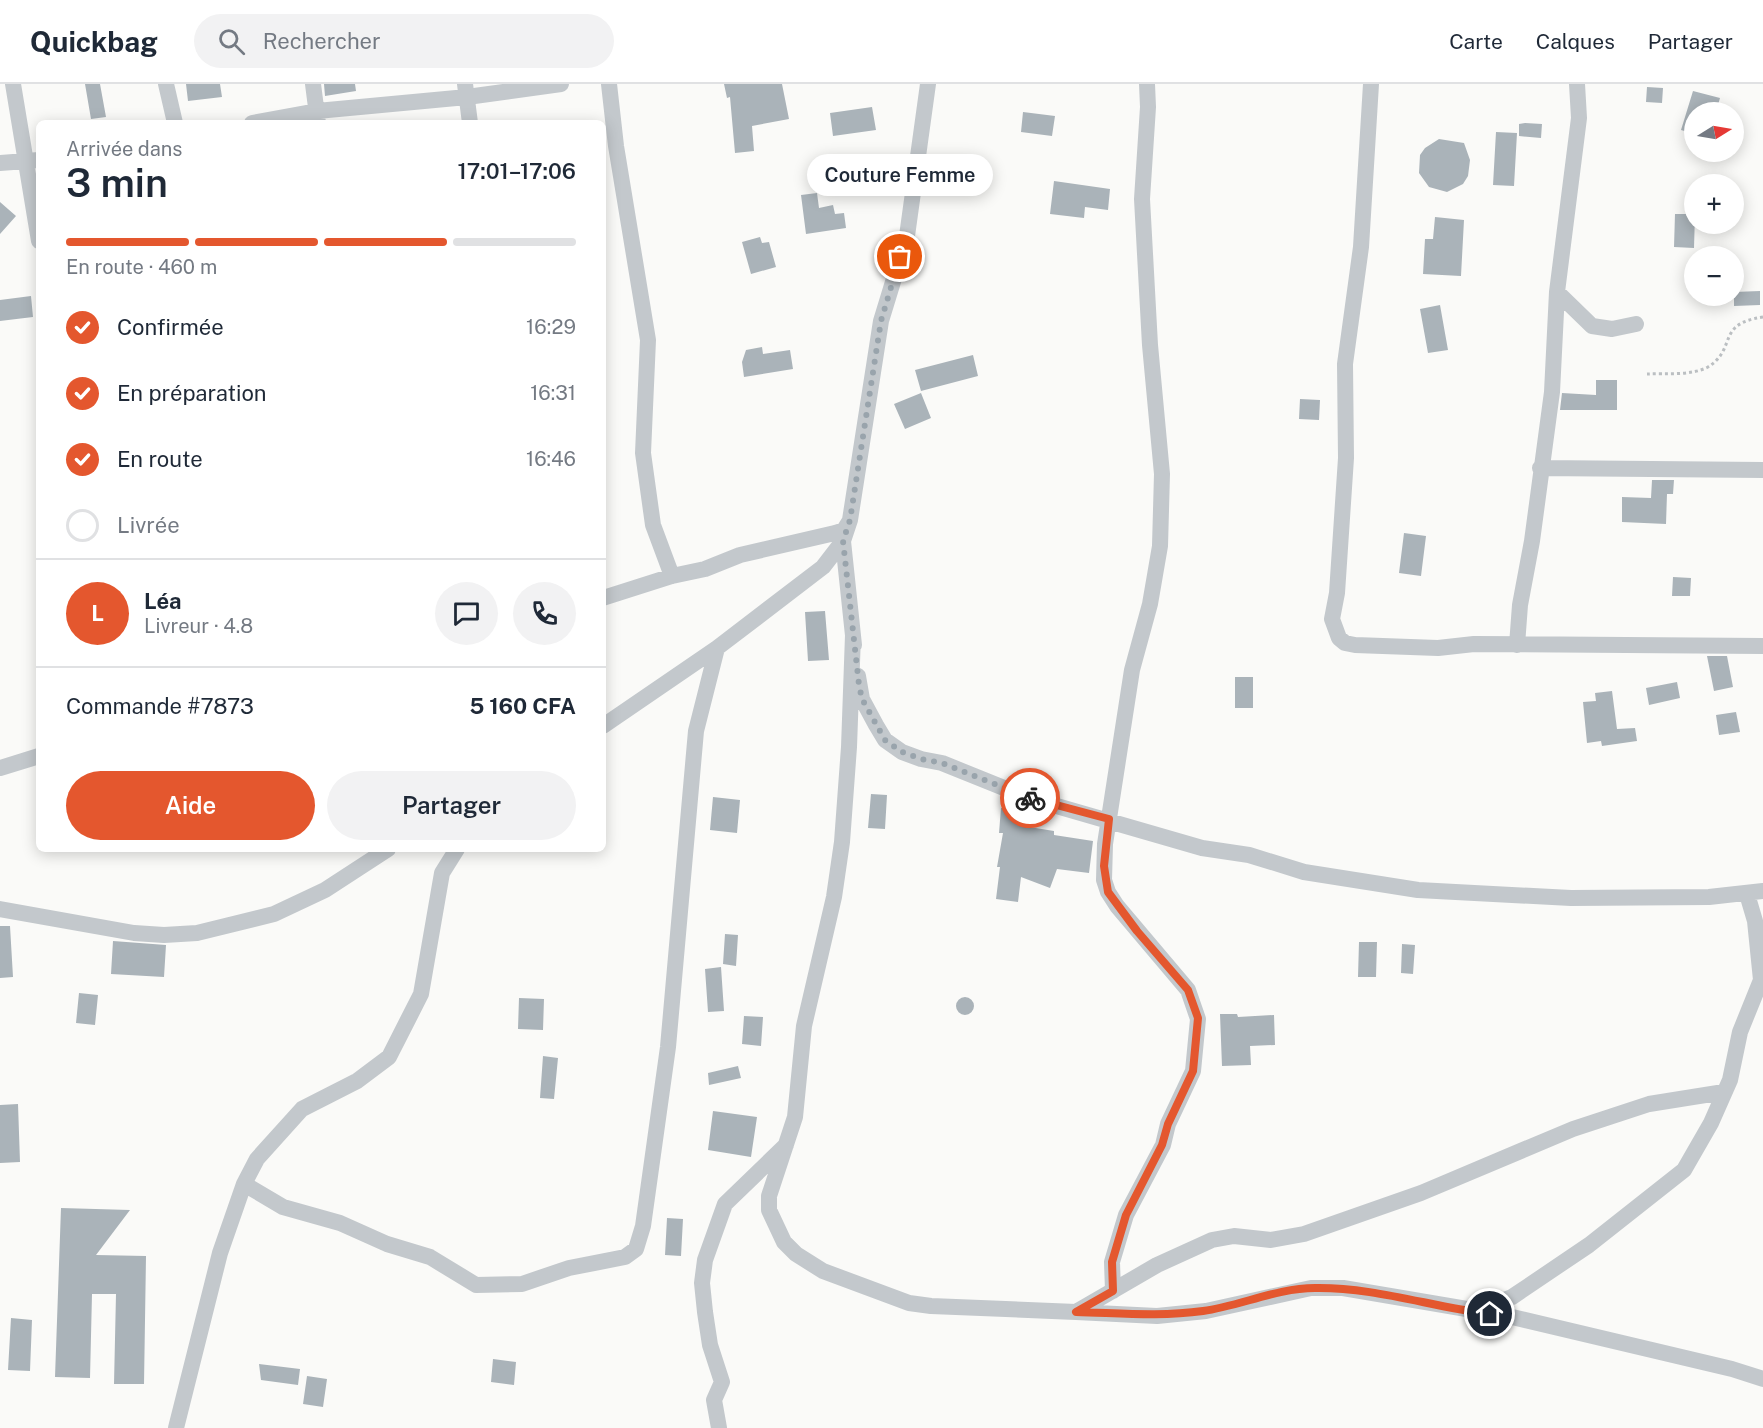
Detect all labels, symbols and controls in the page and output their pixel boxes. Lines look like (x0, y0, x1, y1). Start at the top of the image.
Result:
search box (194, 14, 614, 68)
text: Quickbag (30, 25, 158, 58)
icon: search (215, 25, 248, 58)
text: Rechercher (263, 28, 381, 54)
text: Carte (1449, 29, 1503, 54)
text: Calques (1536, 29, 1615, 54)
text: Partager (1648, 29, 1733, 54)
north arrow (1684, 102, 1744, 162)
map controls (1684, 102, 1744, 306)
text: Arrivée dans (66, 137, 182, 161)
callout: Couture Femme (807, 155, 993, 197)
text: 17:01–17:06 (458, 158, 576, 184)
text: 3 min (66, 160, 168, 206)
text: Couture Femme (825, 163, 975, 187)
button: + (1684, 174, 1744, 234)
pin (874, 231, 925, 282)
icon: bag (883, 240, 916, 273)
button: − (1684, 246, 1744, 306)
text: En route · 460 m (66, 255, 217, 279)
icon: check (66, 311, 99, 344)
text: Confirmée (117, 314, 224, 340)
text: 16:29 (526, 315, 576, 339)
icon: check (66, 377, 99, 410)
text: En préparation (117, 380, 267, 406)
text: 16:31 (530, 381, 576, 405)
icon: check (66, 443, 99, 476)
text: En route (117, 446, 203, 472)
text: 16:46 (526, 447, 576, 471)
text: Livrée (117, 512, 180, 538)
button: chat (435, 582, 498, 645)
button: phone (513, 582, 576, 645)
text: Léa (144, 588, 182, 614)
text: L (91, 600, 104, 626)
text: Livreur · 4.8 (144, 614, 253, 638)
text: Commande #7873 (66, 693, 254, 719)
text: 5 160 CFA (469, 693, 576, 719)
courier (1000, 768, 1060, 828)
button: Aide (66, 771, 315, 840)
button: Partager (327, 771, 576, 840)
icon: bike (1014, 782, 1047, 815)
pin (1464, 1288, 1515, 1339)
icon: home (1473, 1297, 1506, 1330)

